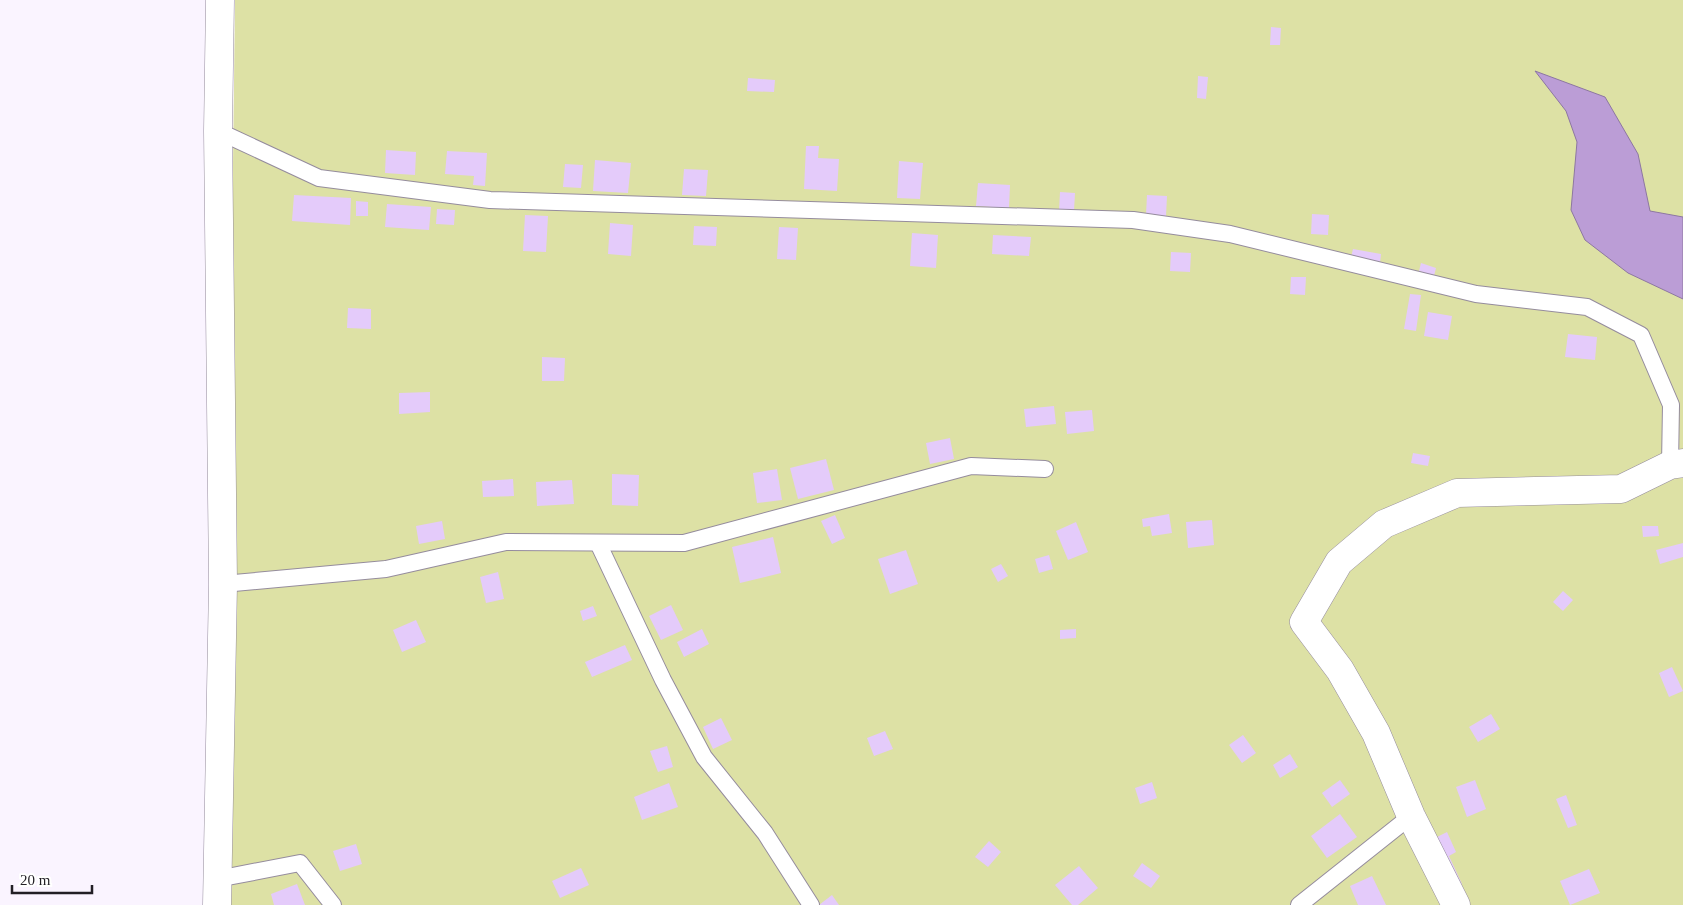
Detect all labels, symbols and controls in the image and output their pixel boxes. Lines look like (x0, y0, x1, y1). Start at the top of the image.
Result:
scale bar (12, 862, 92, 894)
text: 20 m (20, 872, 51, 888)

